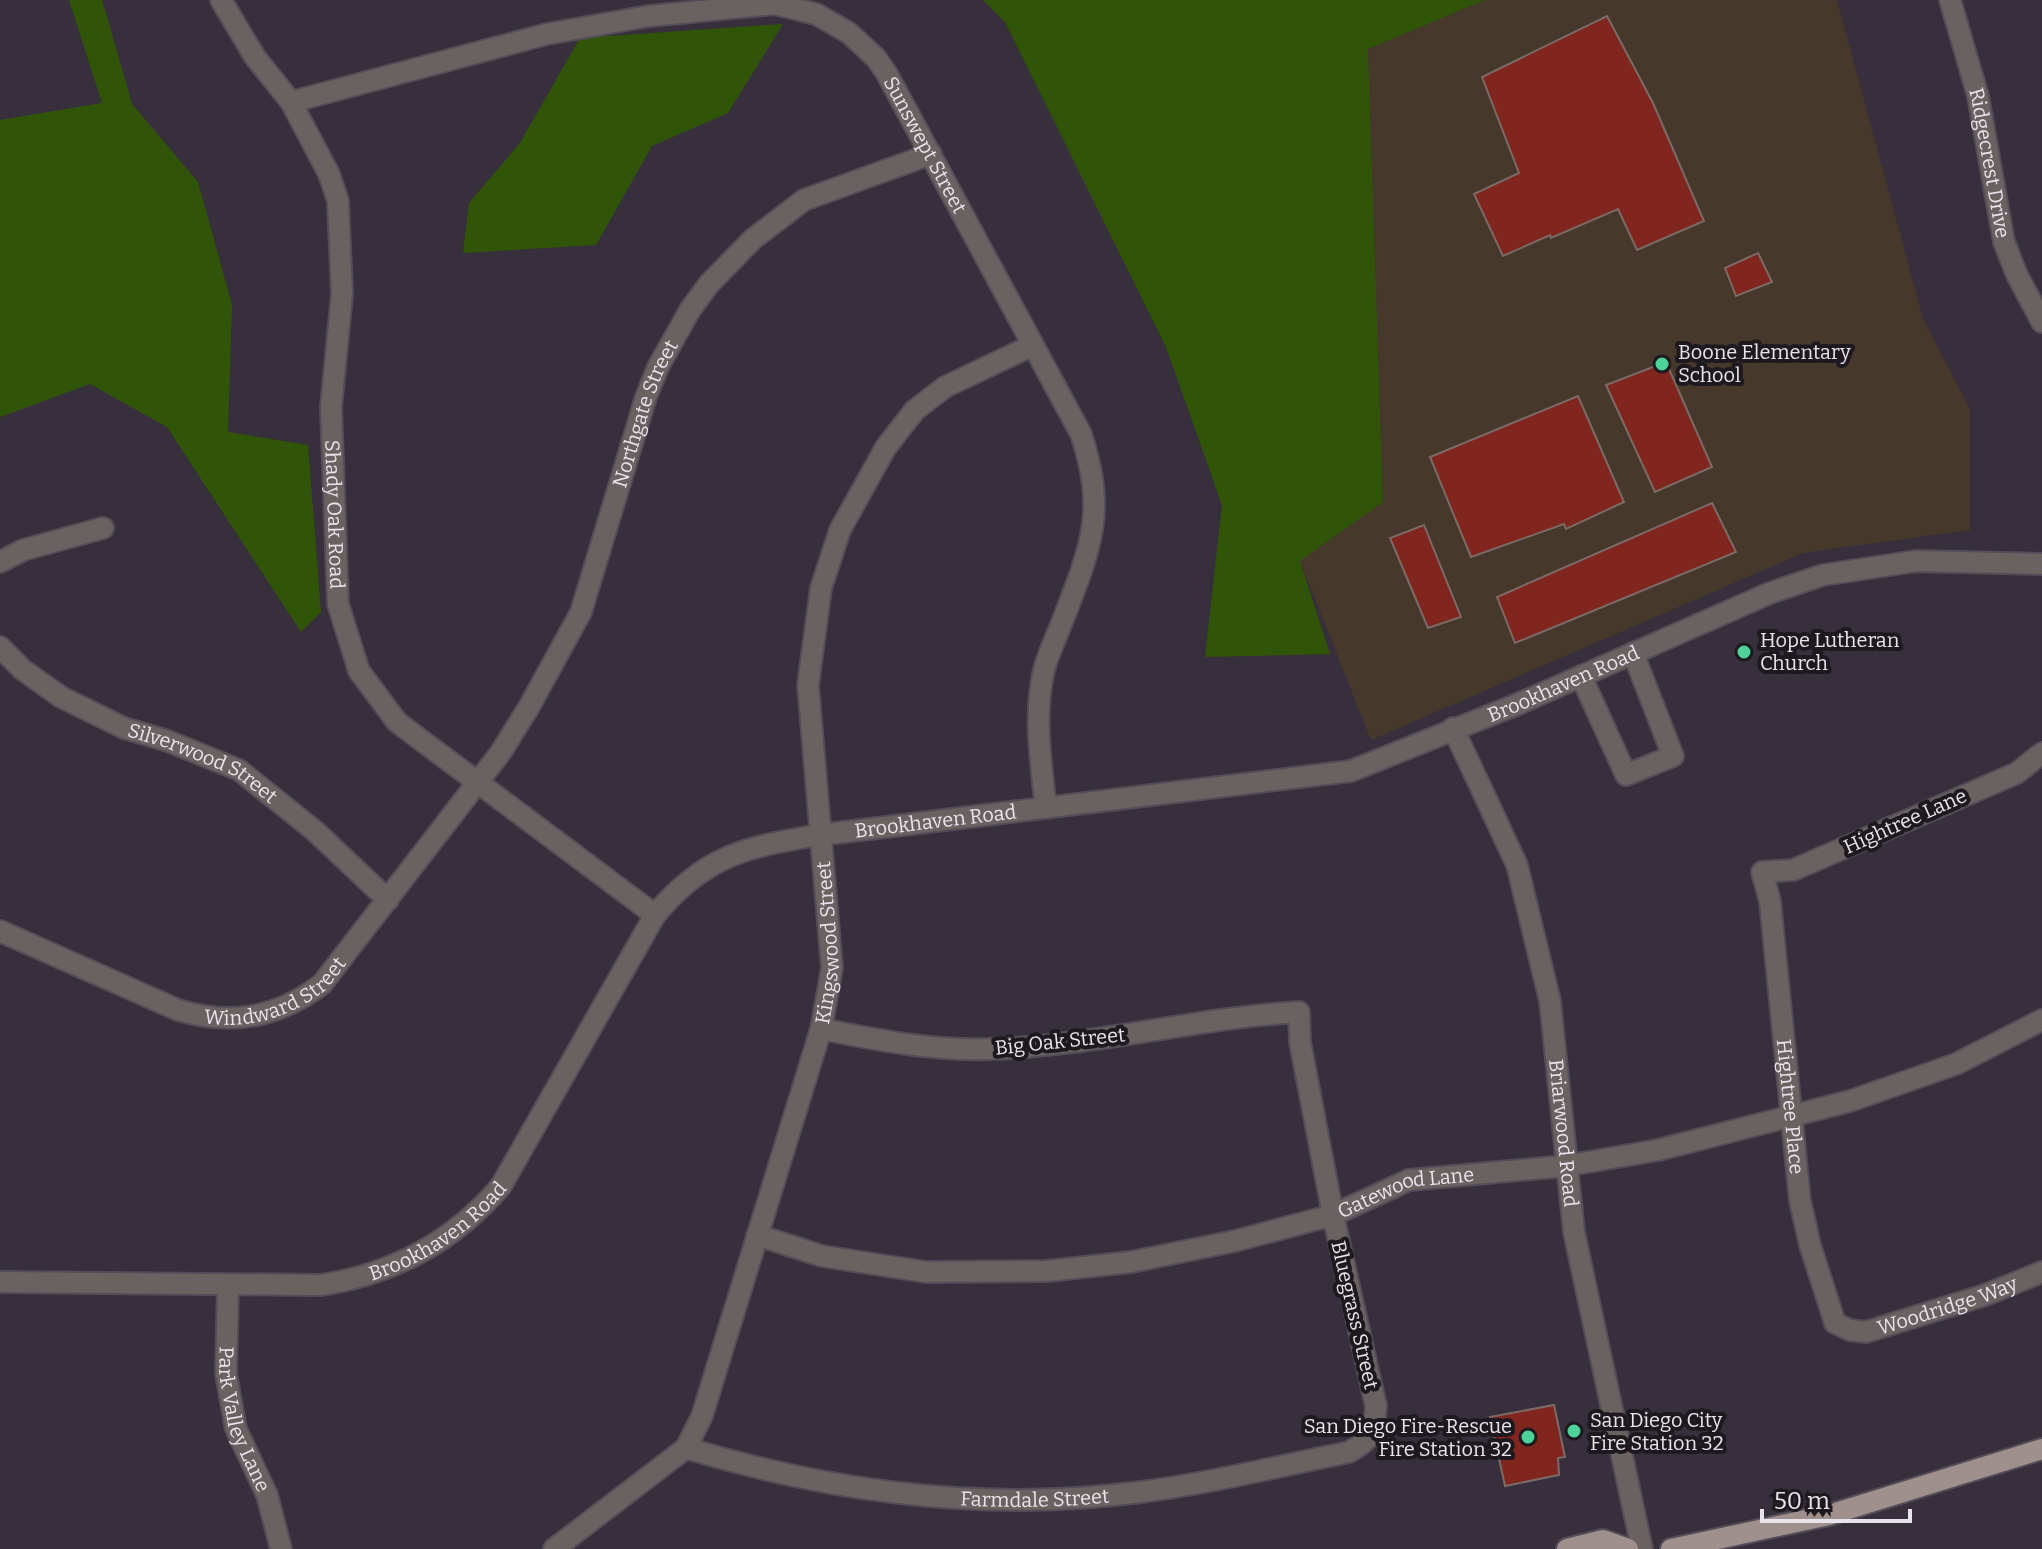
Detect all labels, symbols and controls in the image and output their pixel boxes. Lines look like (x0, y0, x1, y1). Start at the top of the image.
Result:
street label: Sunswept Street (879, 72, 972, 218)
street label: Ridgecrest Drive (1964, 85, 2015, 240)
street label: Northgate Street (607, 336, 683, 491)
place label: Boone Elementary School (1678, 340, 1851, 387)
marker: Boone Elementary School (1653, 355, 1671, 373)
street label: Shady Oak Road (320, 439, 349, 590)
place label: Hope Lutheran Church (1760, 628, 1900, 675)
street label: Brookhaven Road (1484, 640, 1643, 727)
marker: Hope Lutheran Church (1735, 643, 1753, 661)
street label: Silverwood Street (125, 718, 282, 808)
street label: Hightree Lane (1840, 783, 1970, 859)
street label: Brookhaven Road (853, 799, 1018, 843)
street label: Kingswood Street (810, 860, 844, 1026)
street label: Windward Street (203, 952, 351, 1030)
street label: Big Oak Street (994, 1022, 1126, 1060)
street label: Hightree Place (1772, 1038, 1809, 1175)
street label: Briarwood Road (1544, 1058, 1583, 1208)
street label: Gatewood Lane (1333, 1162, 1475, 1223)
street label: Brookhaven Road (366, 1176, 512, 1285)
street label: Bluegrass Street (1326, 1239, 1384, 1391)
street label: Woodridge Way (1874, 1271, 2021, 1340)
street label: Park Valley Lane (214, 1346, 276, 1495)
place label: San Diego City Fire Station 32 (1590, 1408, 1724, 1455)
place label: San Diego Fire-Rescue Fire Station 32 (1304, 1414, 1512, 1461)
marker: San Diego City Fire Station 32 (1565, 1422, 1583, 1440)
marker: San Diego Fire-Rescue Fire Station 32 (1519, 1428, 1537, 1446)
scale bar (1762, 1473, 1910, 1523)
street label: Farmdale Street (960, 1484, 1110, 1512)
text: 50 m (1774, 1487, 1830, 1515)

